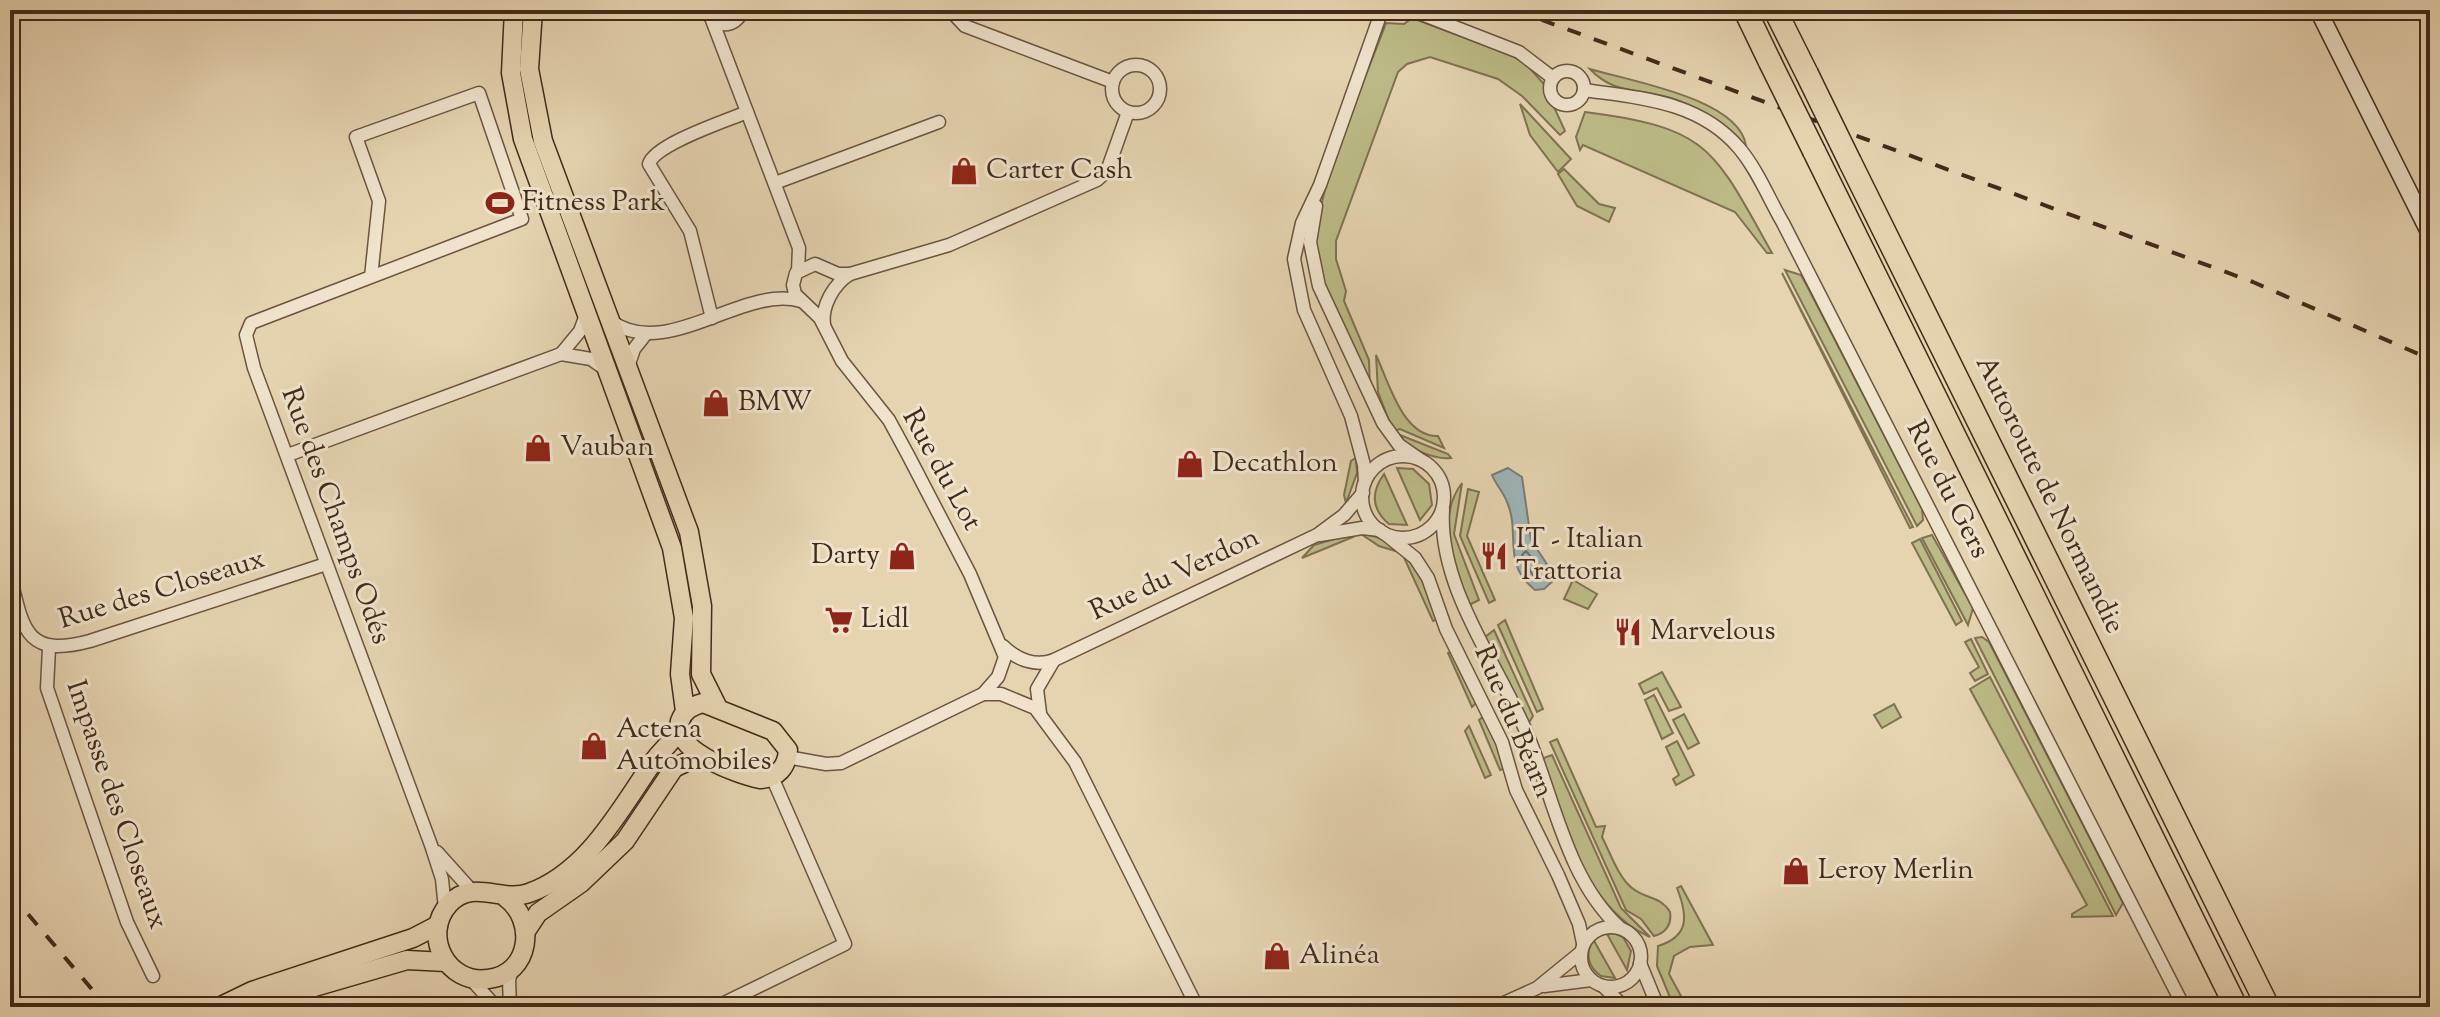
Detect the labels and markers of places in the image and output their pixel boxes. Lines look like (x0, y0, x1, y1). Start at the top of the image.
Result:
place label: Carter Cash (986, 151, 1133, 191)
shop icon: Carter Cash (949, 156, 979, 186)
place label: Fitness Park (522, 183, 665, 223)
sports icon: Fitness Park (485, 188, 515, 218)
place label: BMW (738, 383, 812, 423)
shop icon: BMW (701, 388, 731, 418)
place label: Vauban (560, 428, 654, 468)
shop icon: Vauban (523, 433, 553, 463)
place label: Decathlon (1212, 444, 1338, 484)
shop icon: Decathlon (1175, 449, 1205, 479)
place label: IT - Italian Trattoria (1516, 520, 1643, 592)
place label: Darty (811, 536, 880, 576)
shop icon: Darty (887, 541, 917, 571)
restaurant icon: IT - Italian Trattoria (1479, 541, 1509, 571)
place label: Lidl (861, 600, 910, 640)
supermarket icon: Lidl (824, 605, 854, 635)
place label: Marvelous (1650, 612, 1775, 652)
restaurant icon: Marvelous (1613, 617, 1643, 647)
place label: Actena Automobiles (616, 710, 772, 782)
shop icon: Actena Automobiles (579, 731, 609, 761)
place label: Leroy Merlin (1818, 851, 1974, 891)
shop icon: Leroy Merlin (1781, 856, 1811, 886)
place label: Alinéa (1299, 936, 1380, 976)
shop icon: Alinéa (1262, 941, 1292, 971)

